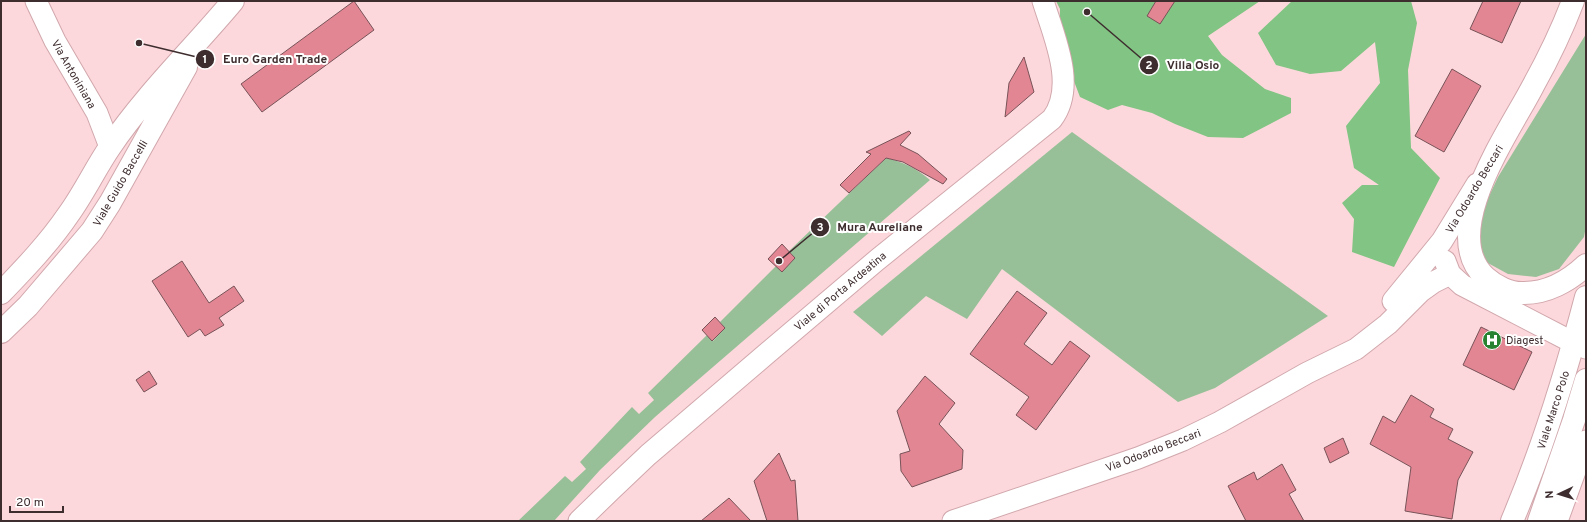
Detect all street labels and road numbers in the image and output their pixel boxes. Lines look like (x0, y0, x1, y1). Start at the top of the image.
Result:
street label: Via Antoniniana (48, 37, 99, 112)
street label: Viale Guido Baccelli (90, 138, 151, 229)
street label: Via Odoardo Beccari (1443, 143, 1507, 236)
street label: Viale di Porta Ardeatina (792, 249, 890, 334)
street label: Viale Marco Polo (1535, 369, 1573, 451)
street label: Via Odoardo Beccari (1104, 426, 1203, 476)

